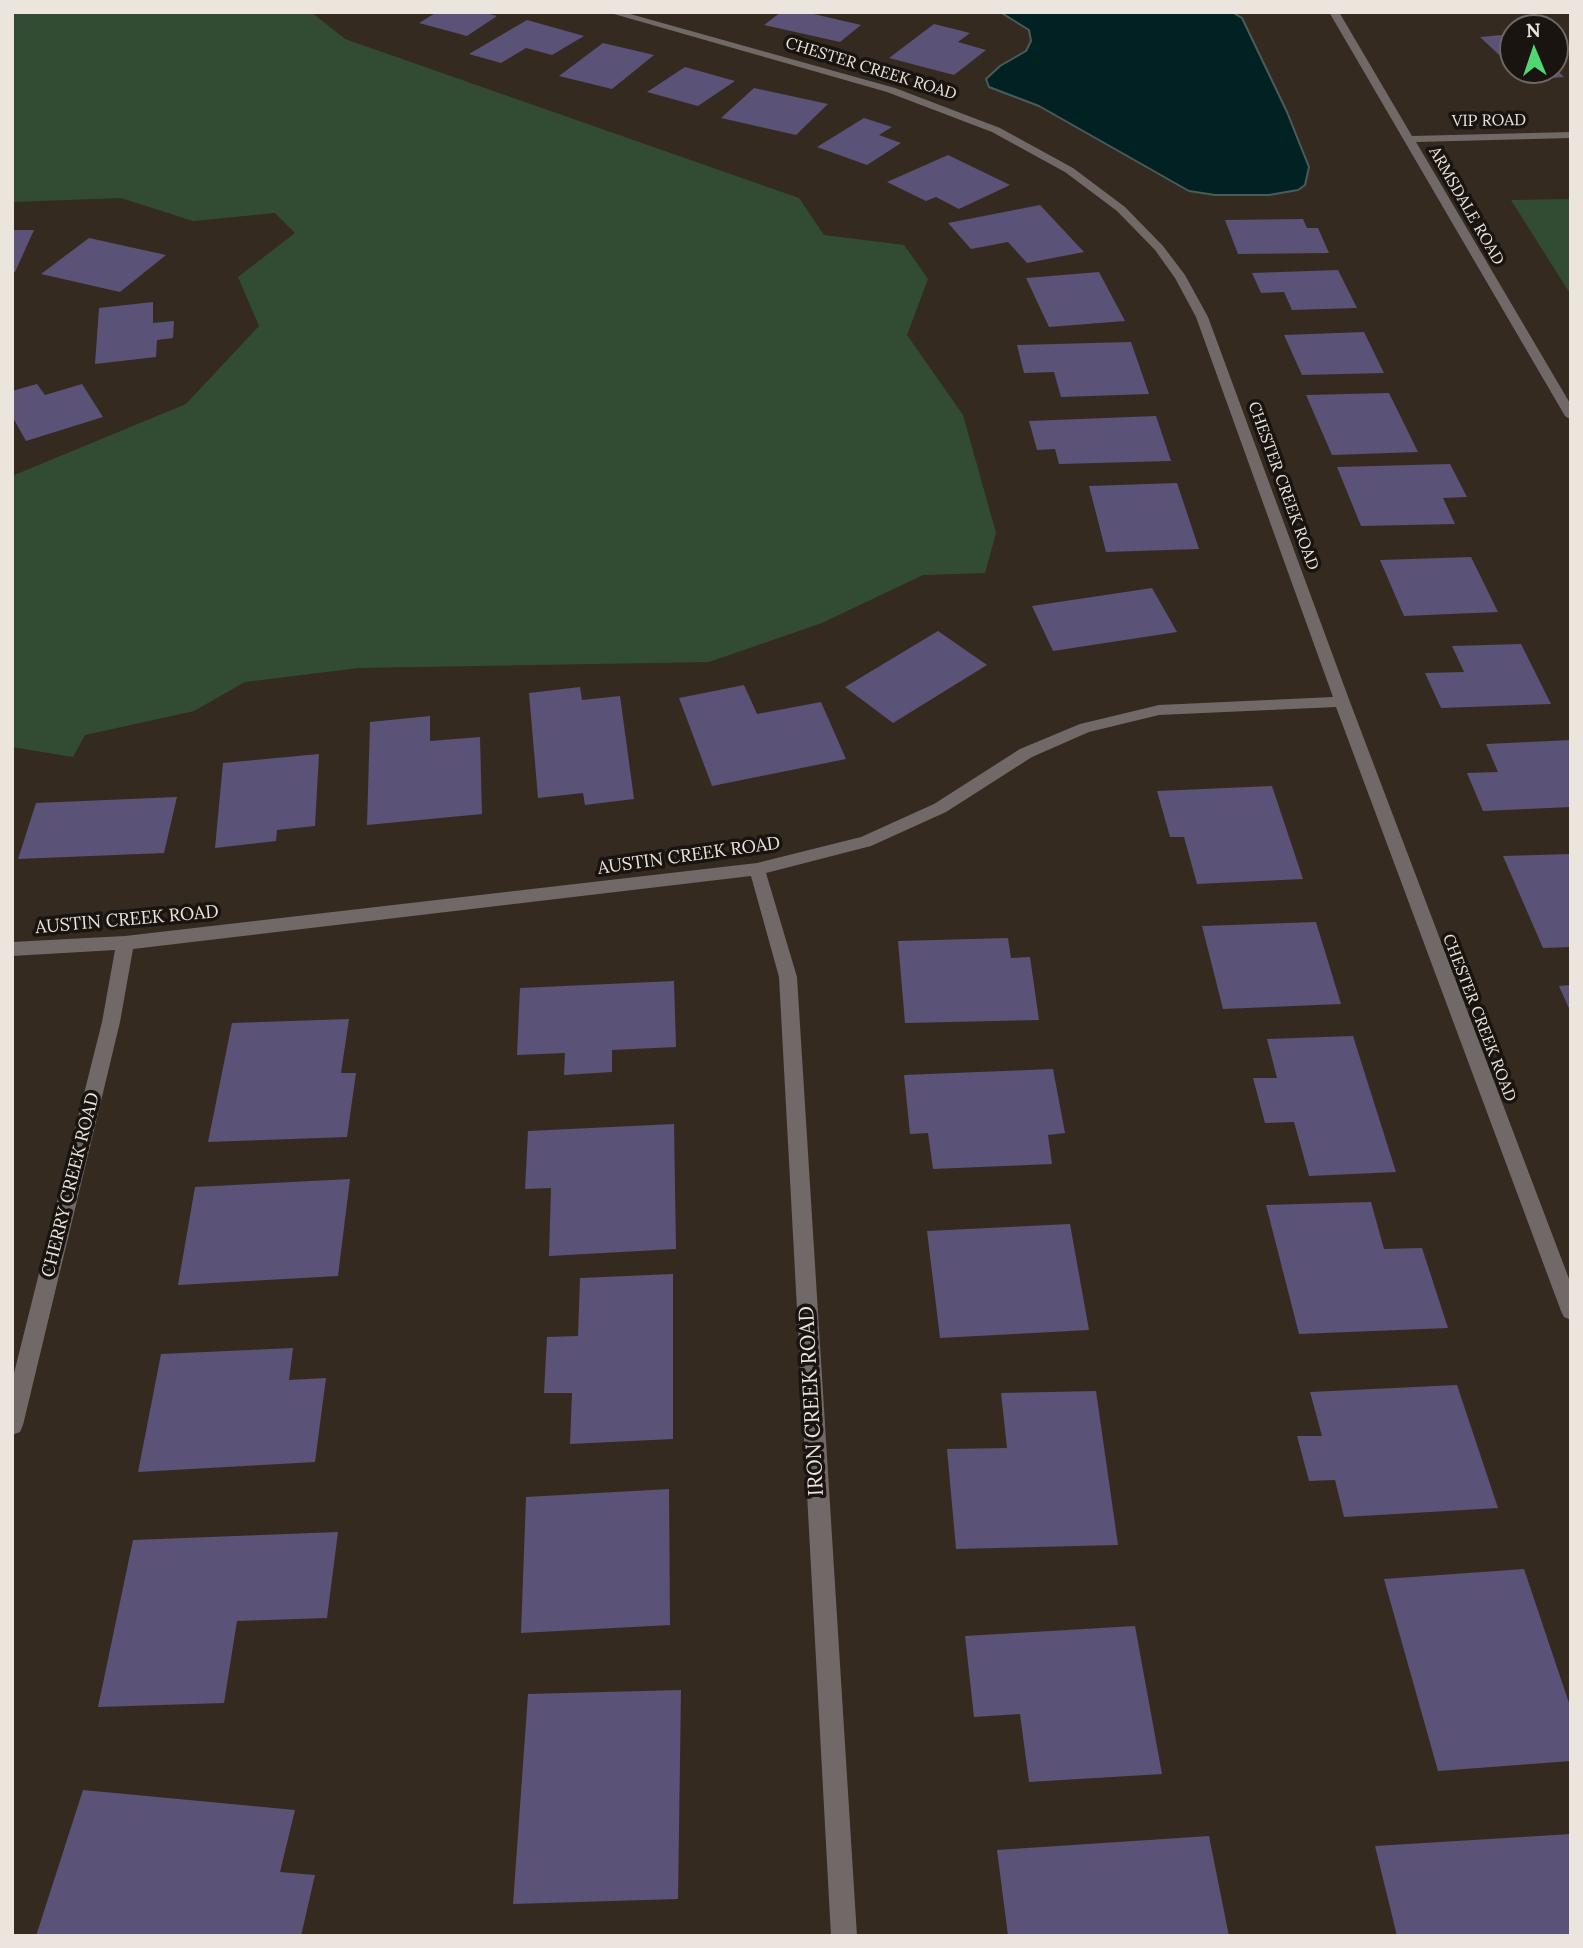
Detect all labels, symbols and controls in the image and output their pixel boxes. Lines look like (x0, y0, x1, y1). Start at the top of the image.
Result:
north arrow (1499, 14, 1569, 84)
text: N (1526, 18, 1541, 42)
street label: CHESTER CREEK ROAD (783, 34, 959, 104)
street label: VIP ROAD (1452, 111, 1526, 131)
street label: ARMSDALE ROAD (1424, 143, 1508, 269)
street label: CHESTER CREEK ROAD (1244, 399, 1322, 573)
street label: AUSTIN CREEK ROAD (596, 833, 782, 879)
street label: AUSTIN CREEK ROAD (34, 901, 220, 939)
street label: CHESTER CREEK ROAD (1438, 932, 1520, 1104)
street label: CHERRY CREEK ROAD (38, 1090, 104, 1280)
street label: IRON CREEK ROAD (794, 1305, 830, 1497)

